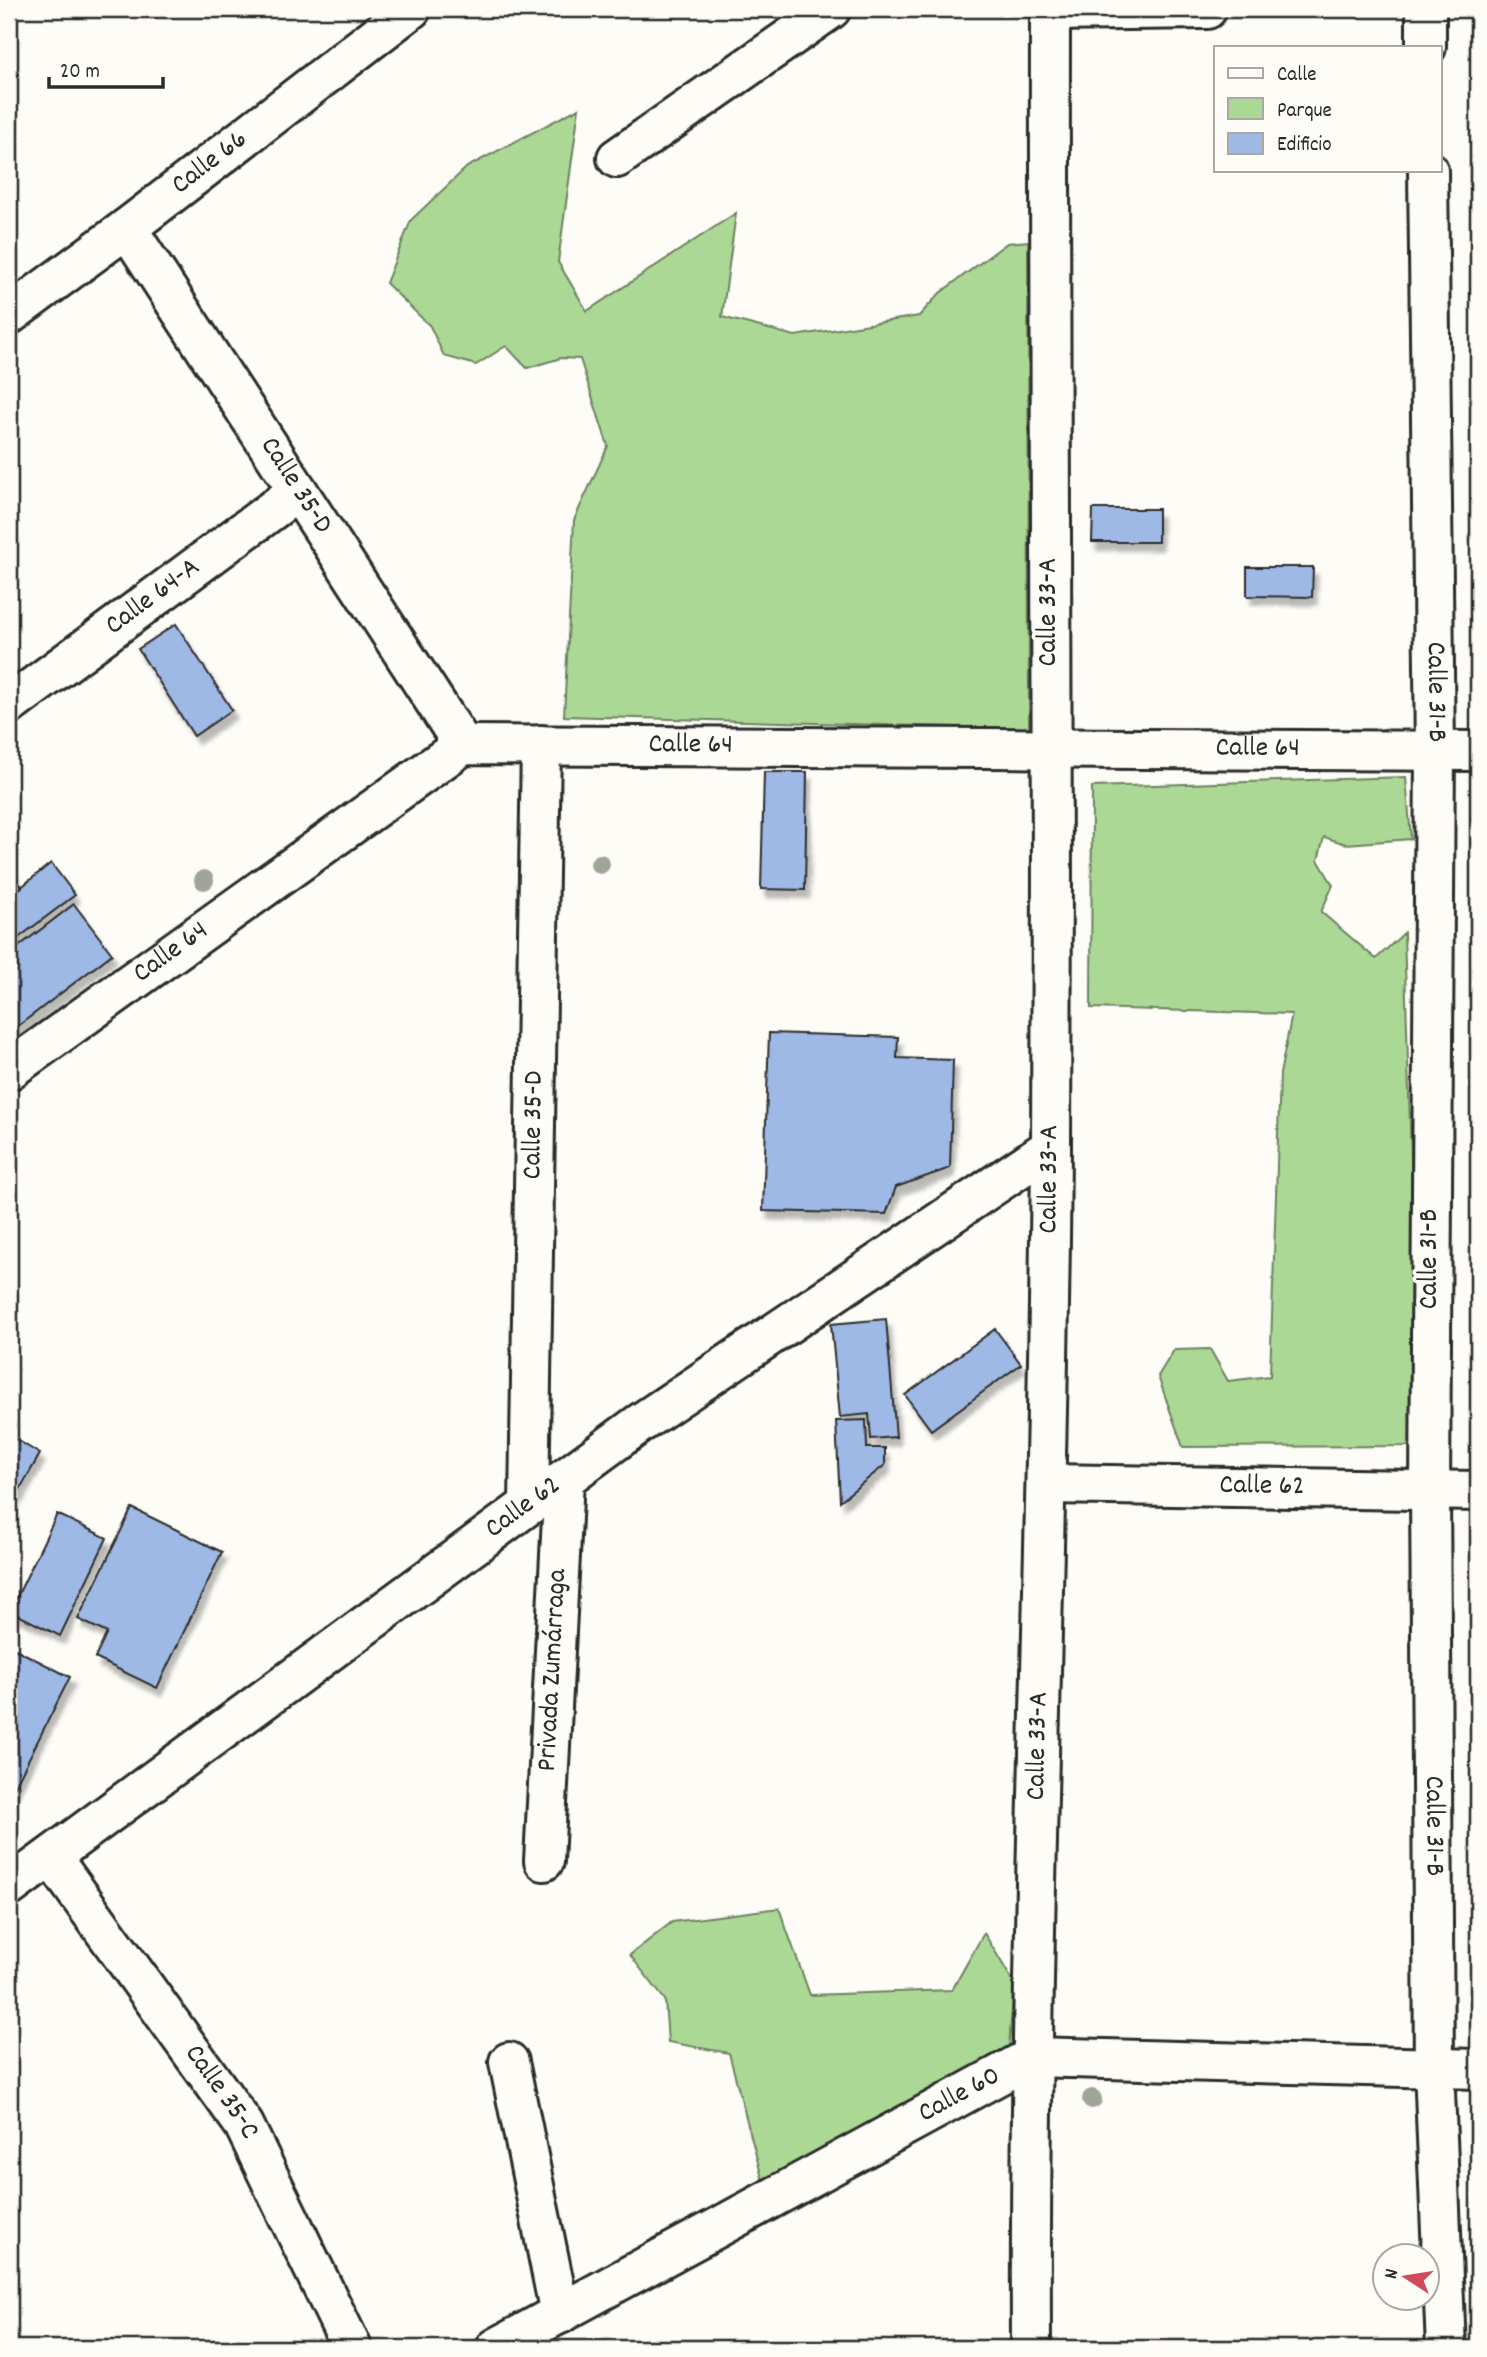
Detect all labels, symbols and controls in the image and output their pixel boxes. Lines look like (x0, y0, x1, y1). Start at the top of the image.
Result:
scale bar (49, 46, 163, 90)
legend (1214, 46, 1442, 172)
text: 20 m (60, 58, 100, 88)
text: Calle (1277, 61, 1316, 91)
text: Parque (1277, 97, 1332, 127)
street label: Calle 66 (164, 121, 257, 206)
text: Edificio (1277, 131, 1332, 161)
street label: Calle 35-D (249, 430, 341, 543)
street label: Calle 64-A (98, 549, 209, 646)
street label: Calle 33-A (1030, 558, 1070, 666)
street label: Calle 31-B (1414, 641, 1455, 742)
street label: Calle 64 (648, 726, 733, 767)
street label: Calle 64 (1215, 729, 1300, 770)
street label: Calle 64 (126, 913, 218, 994)
street label: Calle 35-D (514, 1070, 556, 1180)
street label: Calle 33-A (1030, 1125, 1071, 1234)
street label: Calle 31-B (1411, 1209, 1451, 1309)
street label: Calle 62 (478, 1467, 570, 1550)
street label: Calle 62 (1219, 1467, 1305, 1508)
street label: Privada Zumárraga (529, 1567, 579, 1773)
street label: Calle 33-A (1018, 1691, 1061, 1801)
street label: Calle 31-B (1412, 1776, 1453, 1876)
street label: Calle 35-C (173, 2037, 268, 2147)
street label: Calle 60 (912, 2057, 1008, 2135)
north arrow (1372, 2242, 1442, 2312)
text: N (1379, 2267, 1407, 2282)

